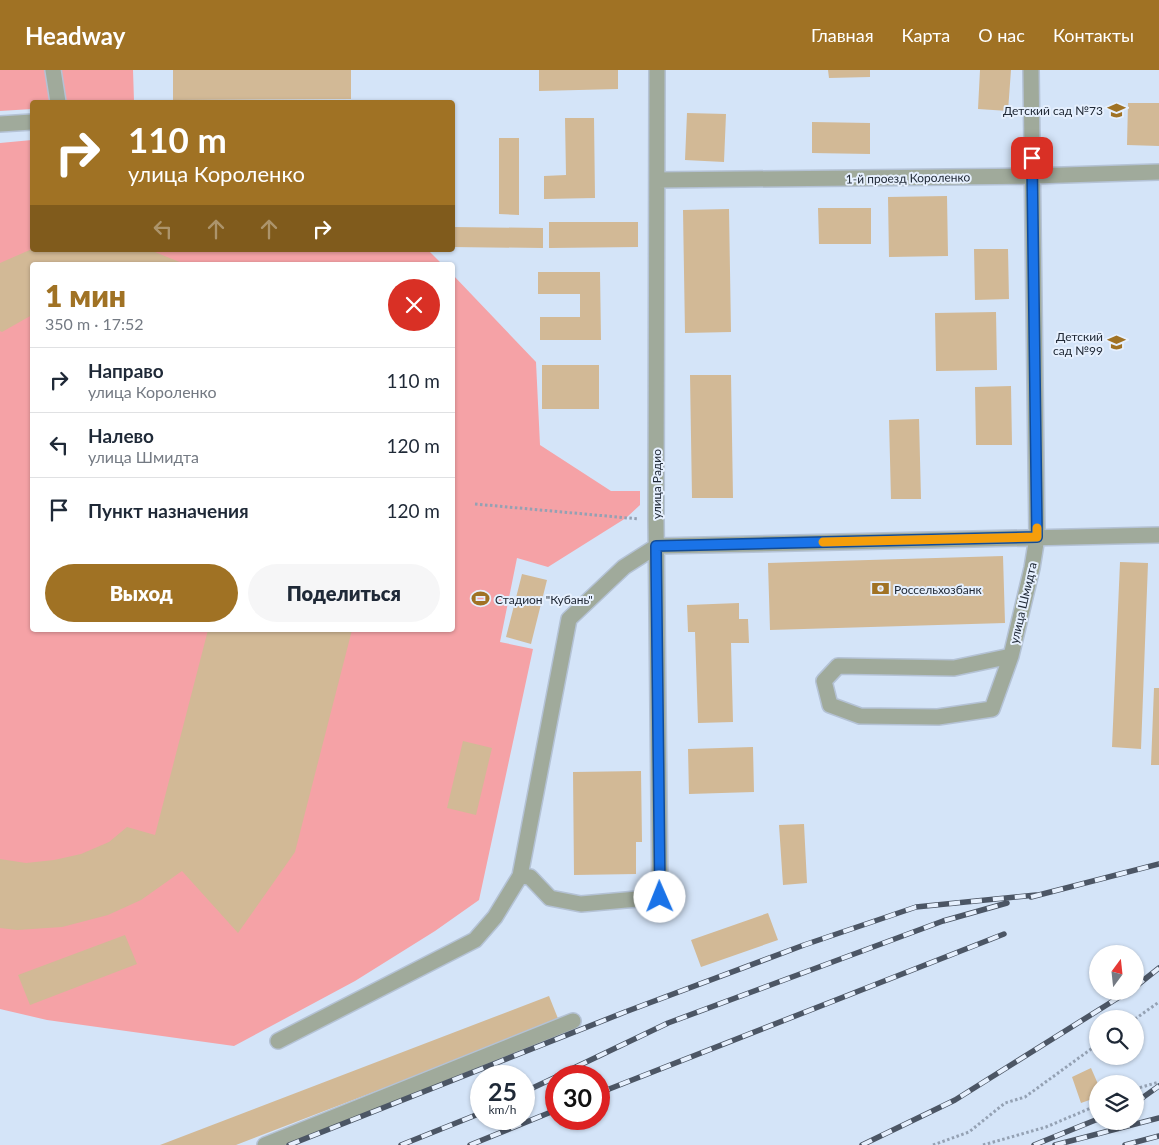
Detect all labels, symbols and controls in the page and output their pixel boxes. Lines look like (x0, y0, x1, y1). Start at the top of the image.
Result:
text: Headway (25, 21, 125, 50)
text: Главная (811, 24, 874, 46)
text: Карта (902, 24, 950, 46)
text: О нас (978, 24, 1025, 46)
text: Контакты (1053, 24, 1134, 46)
school or university icon: Детский сад №73 (1107, 100, 1127, 120)
place label: Детский сад №73 (1003, 103, 1103, 118)
text: 110 m (128, 118, 227, 160)
icon: right (45, 120, 110, 185)
pin (1011, 137, 1053, 179)
icon: arrive (1018, 144, 1046, 172)
text: улица Короленко (128, 160, 305, 187)
street label: 1-й проезд Короленко (846, 169, 971, 187)
icon: left (149, 215, 177, 243)
icon: ahead (202, 215, 230, 243)
icon: ahead (255, 215, 283, 243)
icon: right (308, 215, 336, 243)
text: 1 мин (45, 277, 126, 313)
button: close (388, 279, 440, 331)
text: 350 m · 17:52 (45, 314, 144, 333)
place label: Детский сад №99 (1053, 329, 1103, 358)
school or university icon: Детский сад №99 (1107, 333, 1127, 353)
text: Направо (88, 359, 164, 382)
icon: right (45, 366, 73, 394)
text: 110 m (386, 369, 440, 392)
text: улица Короленко (88, 382, 217, 401)
text: Налево (88, 424, 154, 447)
icon: left (45, 431, 73, 459)
text: 120 m (386, 434, 440, 457)
text: улица Шмидта (88, 447, 199, 466)
street label: улица Радио (649, 449, 664, 519)
icon: arrive (45, 496, 73, 524)
text: Пункт назначения (88, 499, 249, 522)
text: 120 m (386, 499, 440, 522)
street label: улица Шмидта (1006, 561, 1040, 645)
button: Выход (45, 564, 238, 622)
button: Поделиться (248, 564, 440, 622)
bank icon: Россельхозбанк (870, 579, 890, 599)
place label: Россельхозбанк (894, 582, 982, 597)
sports icon: Стадион "Кубань" (471, 589, 491, 609)
place label: Стадион "Кубань" (495, 592, 593, 607)
position arrow (633, 870, 685, 922)
north arrow (1089, 945, 1144, 1000)
map controls (1089, 945, 1144, 1130)
button: search (1089, 1010, 1144, 1065)
speed limit sign: 30 (545, 1065, 610, 1130)
button: layers (1089, 1075, 1144, 1130)
text: 25 (488, 1076, 517, 1106)
text: km/h (488, 1102, 517, 1117)

